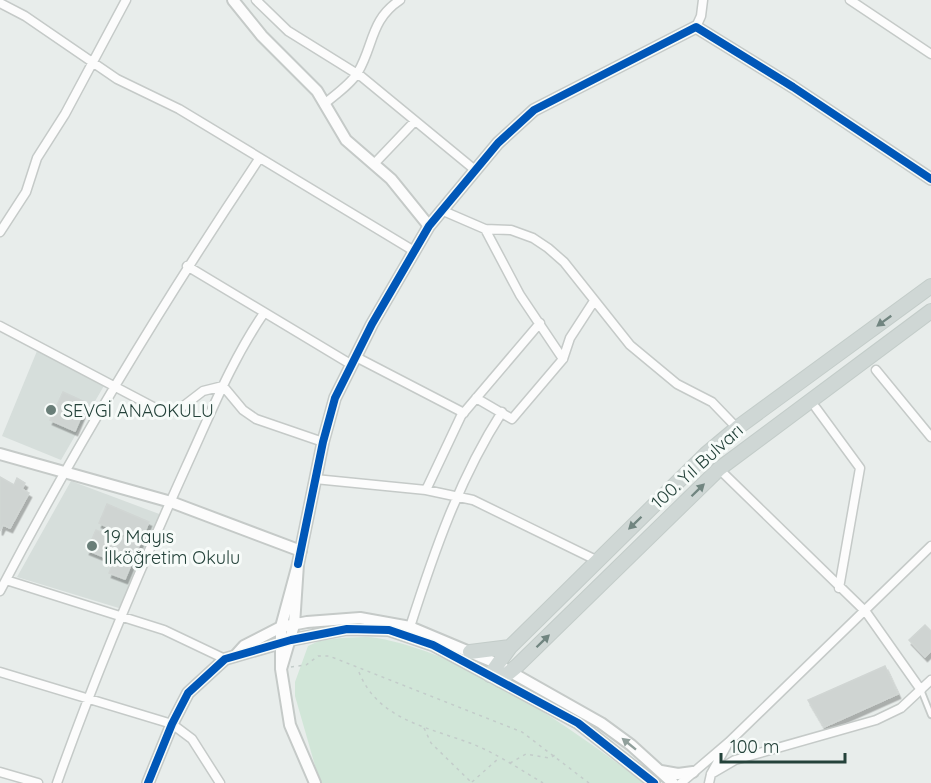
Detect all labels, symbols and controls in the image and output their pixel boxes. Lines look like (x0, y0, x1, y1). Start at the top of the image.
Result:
one-way arrow (876, 315, 892, 327)
place label: SEVGİ ANAOKULU (63, 399, 214, 422)
marker: SEVGİ ANAOKULU (44, 403, 58, 417)
street label: 100. Yıl Bulvarı (646, 419, 748, 513)
one-way arrow (690, 483, 704, 497)
one-way arrow (629, 515, 643, 529)
place label: 19 Mayıs İlköğretim Okulu (104, 525, 240, 569)
marker: 19 Mayıs İlköğretim Okulu (85, 539, 99, 553)
one-way arrow (536, 634, 550, 648)
scale bar (721, 726, 846, 764)
text: 100 m (730, 735, 779, 758)
one-way arrow (621, 738, 637, 751)

